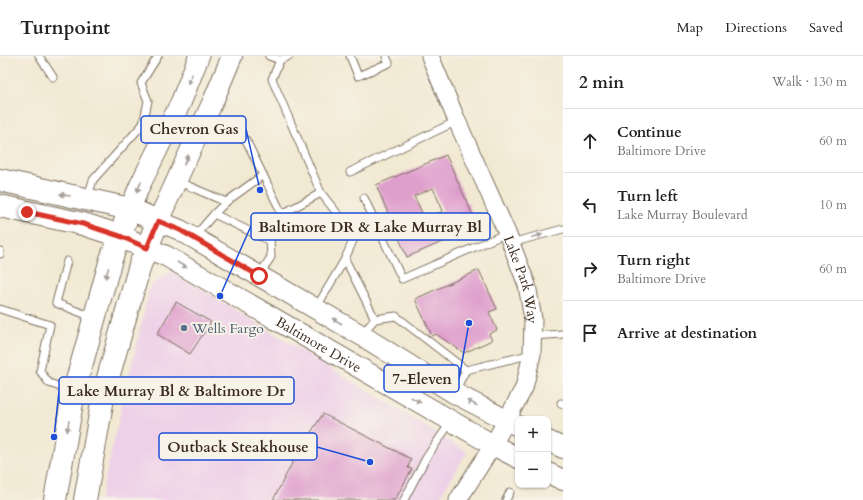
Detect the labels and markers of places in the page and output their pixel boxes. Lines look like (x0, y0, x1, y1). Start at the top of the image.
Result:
callout: Chevron Gas (141, 116, 246, 143)
callout: Baltimore DR & Lake Murray Bl (251, 213, 490, 240)
place label: Wells Fargo (191, 319, 264, 338)
marker: Wells Fargo (179, 323, 189, 333)
callout: 7-Eleven (384, 365, 459, 392)
callout: Lake Murray Bl & Baltimore Dr (59, 377, 294, 404)
callout: Outback Steakhouse (159, 433, 317, 460)

